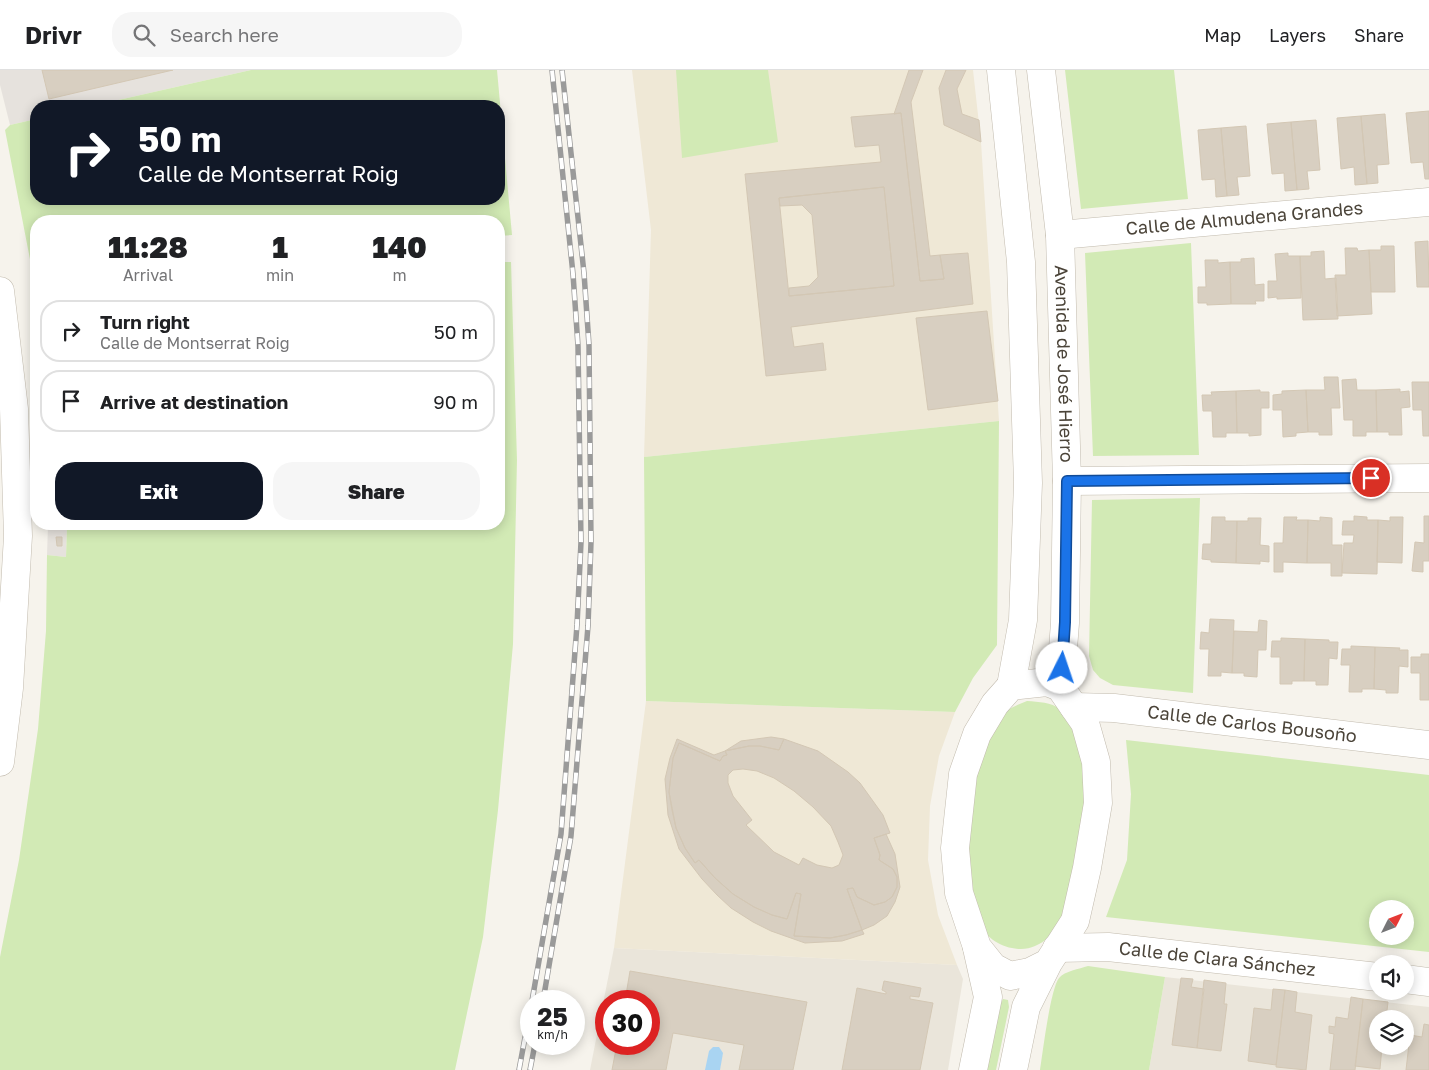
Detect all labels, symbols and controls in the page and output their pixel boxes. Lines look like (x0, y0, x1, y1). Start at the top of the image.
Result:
search box (112, 12, 462, 57)
text: Drivr (25, 20, 82, 49)
icon: search (130, 21, 158, 49)
text: Search here (170, 23, 279, 46)
text: Map (1204, 24, 1241, 46)
text: Layers (1269, 24, 1326, 46)
text: Share (1354, 24, 1404, 46)
text: 50 m (138, 118, 221, 160)
icon: right (55, 120, 120, 185)
text: Calle de Montserrat Roig (138, 160, 399, 187)
street label: Calle de Almudena Grandes (1125, 196, 1364, 239)
text: 11:28 (108, 229, 188, 265)
text: 1 (272, 229, 288, 265)
text: 140 (372, 229, 427, 265)
text: Arrival (123, 265, 173, 285)
text: min (266, 265, 294, 285)
text: m (393, 265, 407, 285)
street label: Avenida de José Hierro (1051, 265, 1078, 463)
text: Turn right (100, 310, 190, 333)
icon: right (57, 317, 85, 345)
text: 50 m (434, 320, 478, 343)
text: Calle de Montserrat Roig (100, 333, 290, 353)
icon: arrive (57, 387, 85, 415)
text: Arrive at destination (100, 390, 288, 413)
text: 90 m (433, 390, 478, 413)
pin (1350, 457, 1392, 499)
button: Exit (55, 462, 263, 520)
button: Share (273, 462, 480, 520)
icon: arrive (1357, 464, 1385, 492)
position arrow (1035, 641, 1087, 693)
street label: Calle de Carlos Bousoño (1146, 700, 1358, 746)
north arrow (1369, 900, 1414, 945)
map controls (1369, 900, 1414, 1055)
street label: Calle de Clara Sánchez (1118, 936, 1317, 980)
button: sound (1369, 955, 1414, 1000)
speed limit sign: 30 (595, 990, 660, 1055)
text: 25 (537, 1001, 568, 1032)
button: layers (1369, 1010, 1414, 1055)
text: km/h (537, 1027, 568, 1042)

